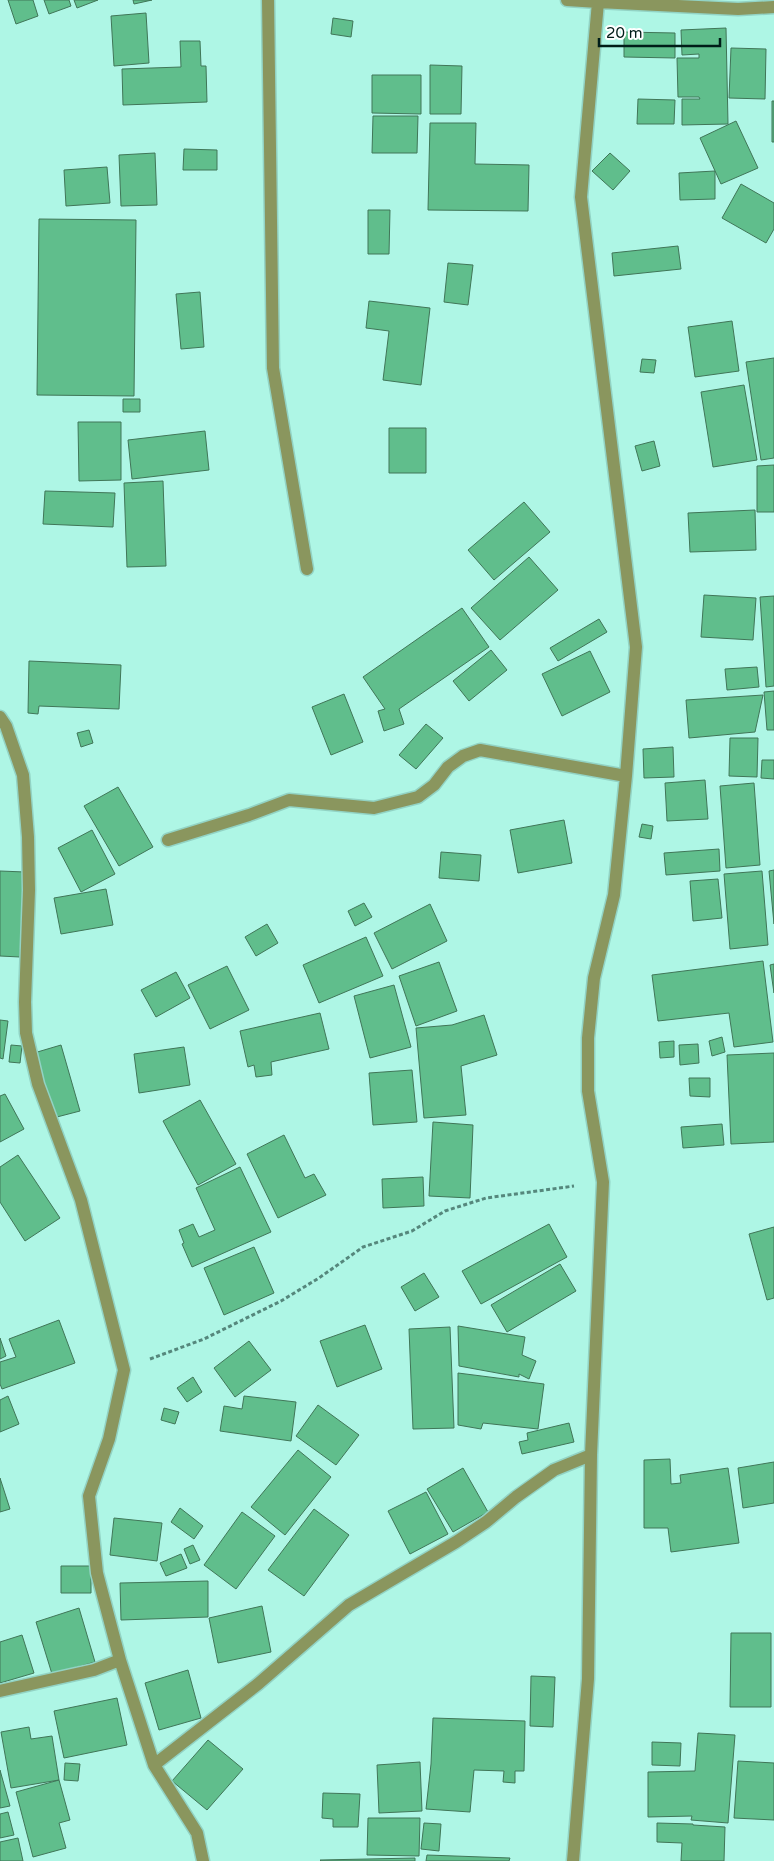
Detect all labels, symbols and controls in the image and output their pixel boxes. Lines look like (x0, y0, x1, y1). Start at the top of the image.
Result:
scale bar (599, 15, 720, 47)
text: 20 m (606, 24, 643, 42)

